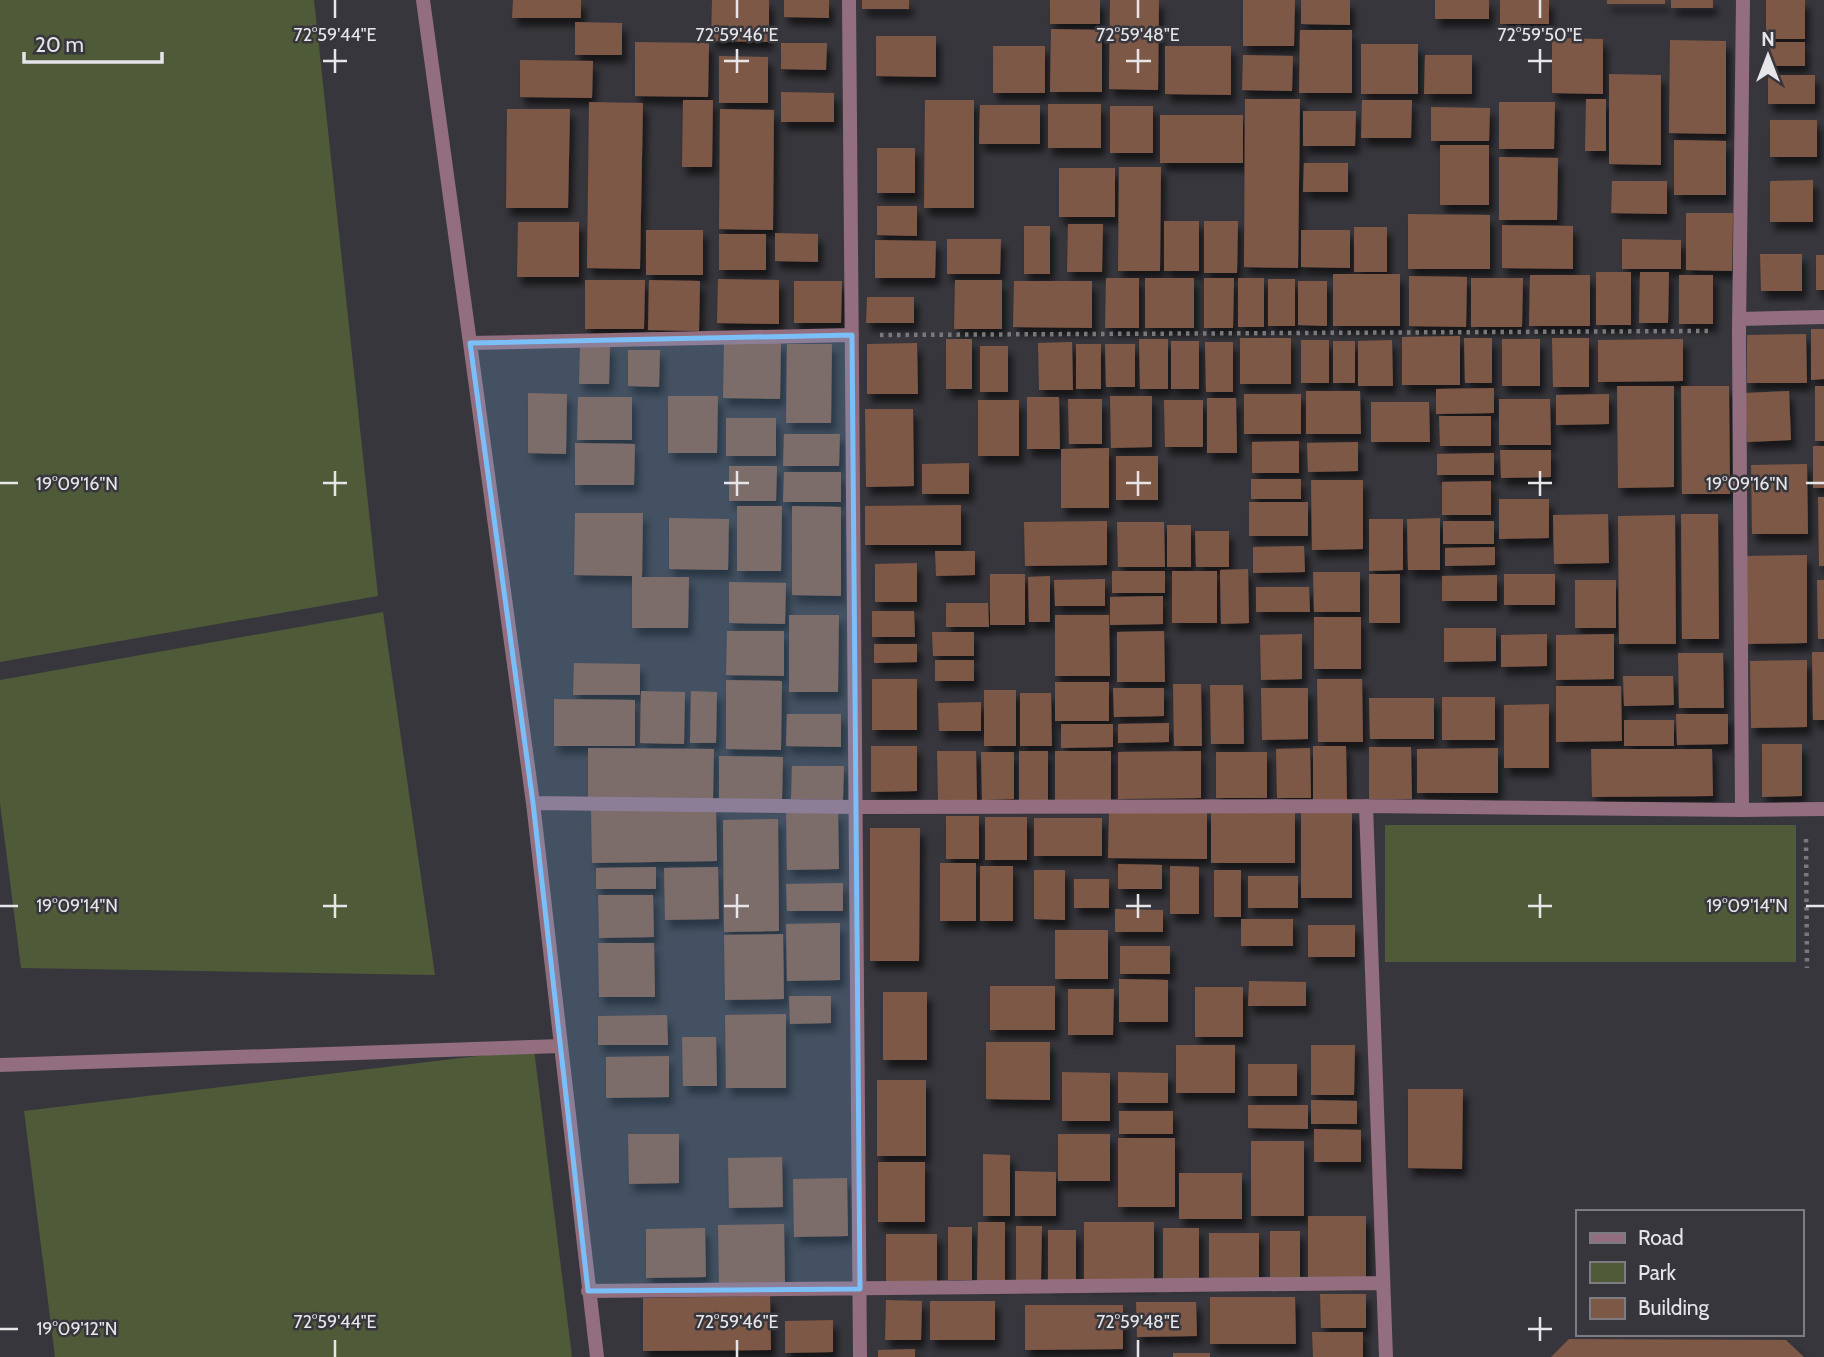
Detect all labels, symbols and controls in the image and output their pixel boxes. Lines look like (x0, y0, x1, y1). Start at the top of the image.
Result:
scale bar (24, 21, 163, 65)
north arrow (1733, 21, 1803, 91)
text: 72°59'44"E (294, 24, 376, 46)
text: 72°59'46"E (696, 24, 778, 46)
text: 72°59'48"E (1096, 24, 1180, 46)
text: 72°59'50"E (1498, 24, 1582, 46)
text: N (1761, 28, 1775, 51)
text: 20 m (35, 32, 84, 57)
text: 19°09'16"N (36, 473, 118, 495)
text: 19°09'16"N (1706, 473, 1788, 495)
text: 19°09'14"N (36, 895, 118, 917)
text: 19°09'14"N (1706, 895, 1788, 917)
legend (1576, 1210, 1803, 1336)
text: Road (1638, 1225, 1684, 1250)
text: Park (1638, 1260, 1676, 1285)
text: Building (1638, 1295, 1710, 1320)
text: 72°59'44"E (294, 1311, 376, 1333)
text: 72°59'46"E (696, 1311, 778, 1333)
text: 72°59'48"E (1096, 1311, 1180, 1333)
text: 19°09'12"N (37, 1318, 117, 1340)

